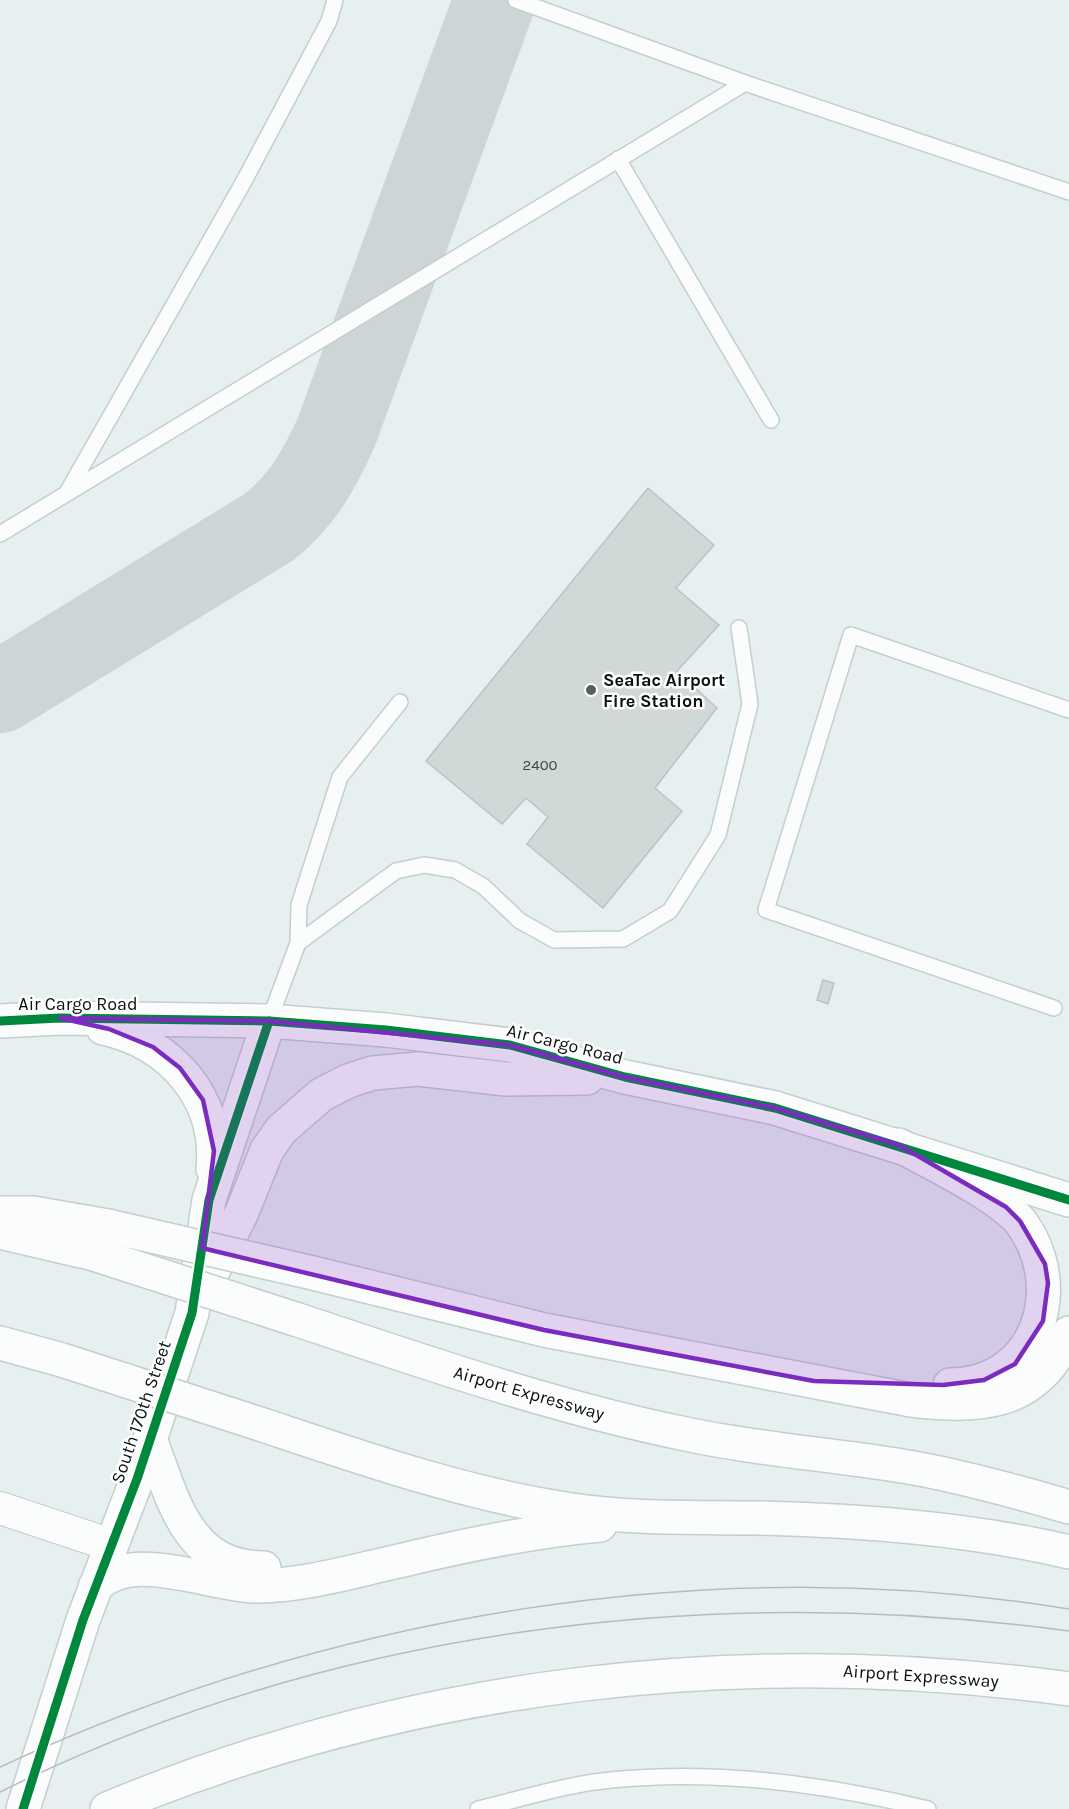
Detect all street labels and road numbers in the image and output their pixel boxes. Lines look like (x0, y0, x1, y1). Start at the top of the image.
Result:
street label: Air Cargo Road (18, 993, 138, 1015)
street label: Air Cargo Road (504, 1019, 626, 1069)
street label: South 170th Street (106, 1337, 176, 1486)
street label: Airport Expressway (451, 1361, 608, 1425)
street label: Airport Expressway (842, 1660, 1000, 1692)

